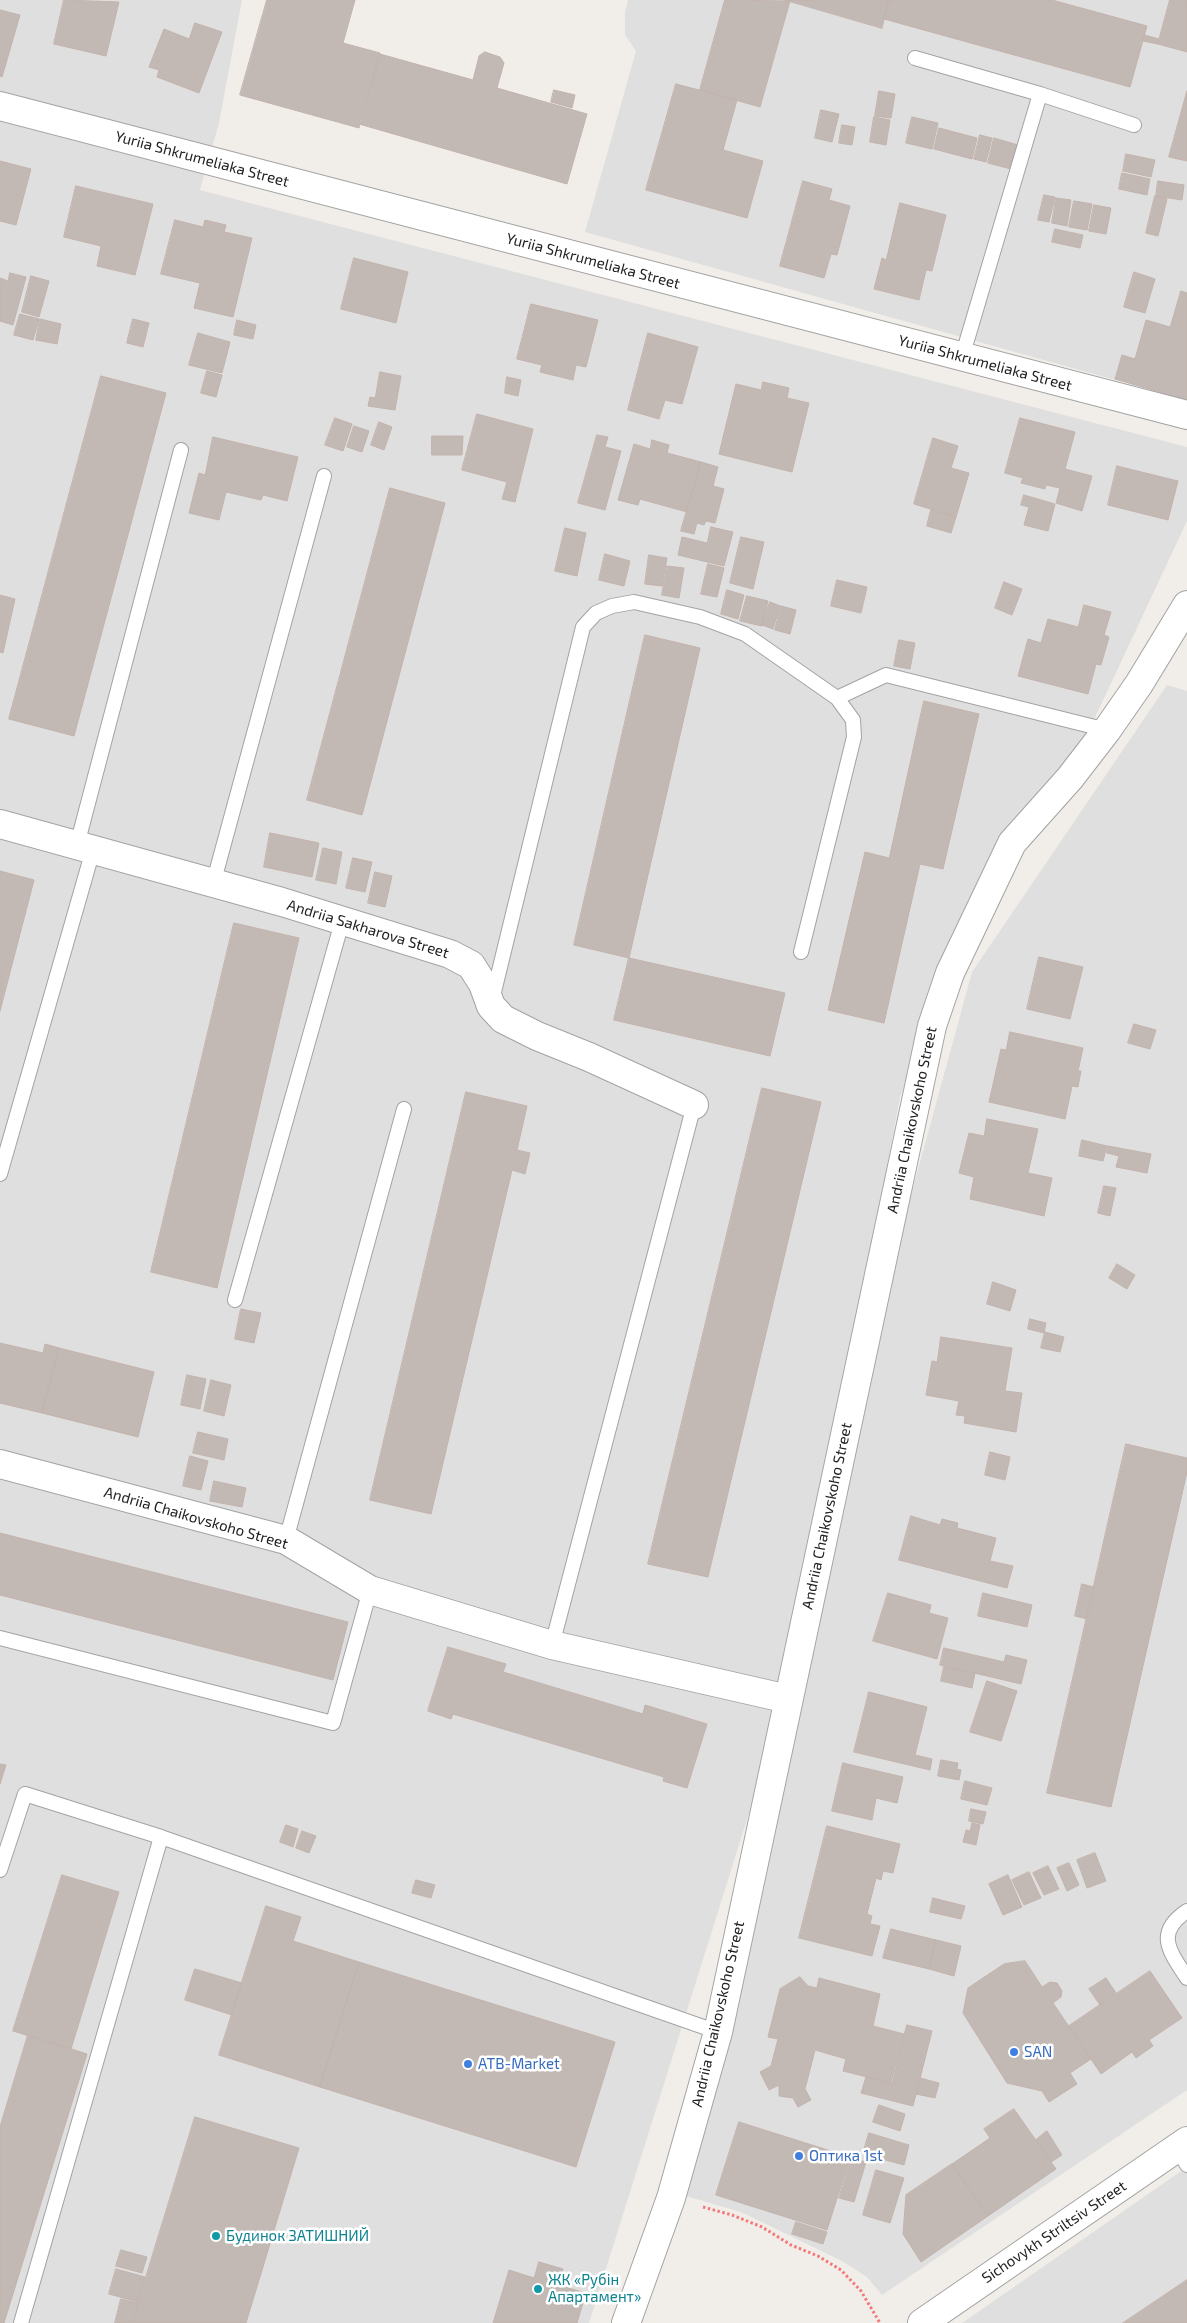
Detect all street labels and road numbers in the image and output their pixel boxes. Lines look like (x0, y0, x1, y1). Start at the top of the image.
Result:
street label: Yuriia Shkrumeliaka Street (113, 127, 291, 191)
street label: Yuriia Shkrumeliaka Street (504, 229, 682, 293)
street label: Yuriia Shkrumeliaka Street (896, 331, 1074, 395)
street label: Andriia Sakharova Street (285, 896, 451, 962)
street label: Andriia Chaikovskoho Street (883, 1025, 941, 1215)
street label: Andriia Chaikovskoho Street (798, 1421, 856, 1611)
street label: Andriia Chaikovskoho Street (102, 1483, 290, 1553)
street label: Andriia Chaikovskoho Street (688, 1919, 748, 2109)
street label: Sichovykh Striltsiv Street (978, 2177, 1130, 2287)

